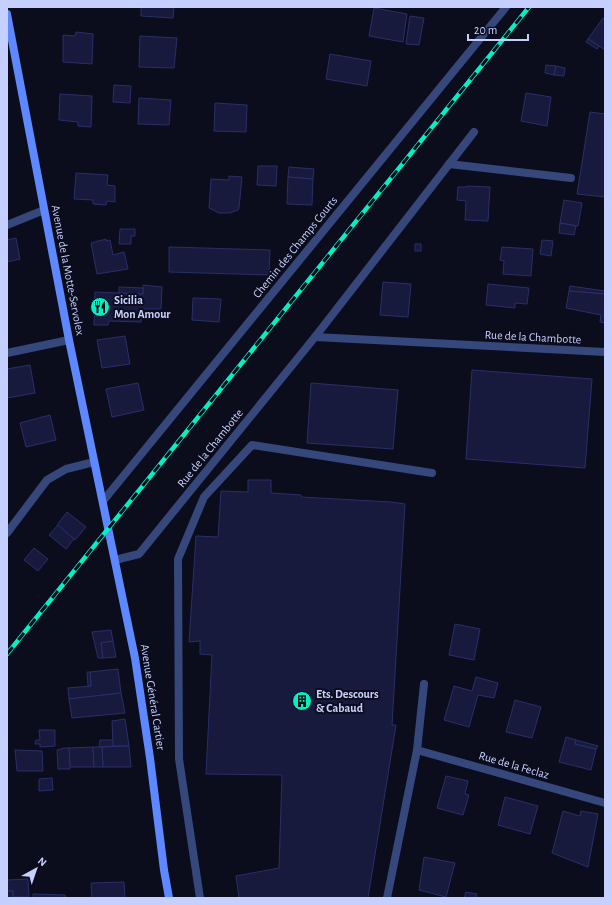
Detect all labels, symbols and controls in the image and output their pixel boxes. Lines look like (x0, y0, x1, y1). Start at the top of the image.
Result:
scale bar (468, 16, 528, 42)
text: 20 m (474, 24, 497, 36)
street label: Chemin des Champs Courts (250, 194, 340, 300)
street label: Avenue de la Motte-Servolex (49, 204, 87, 336)
place label: Sicilia Mon Amour (114, 294, 171, 320)
restaurant icon: Sicilia Mon Amour (89, 296, 111, 318)
street label: Rue de la Chambotte (484, 328, 582, 346)
street label: Rue de la Chambotte (175, 407, 245, 489)
street label: Avenue Général Cartier (139, 643, 167, 751)
place label: Ets. Descours & Cabaud (316, 688, 379, 714)
building icon: Ets. Descours & Cabaud (291, 690, 313, 712)
street label: Rue de la Feclaz (477, 749, 551, 781)
north arrow (16, 849, 56, 889)
text: N (36, 855, 49, 868)

